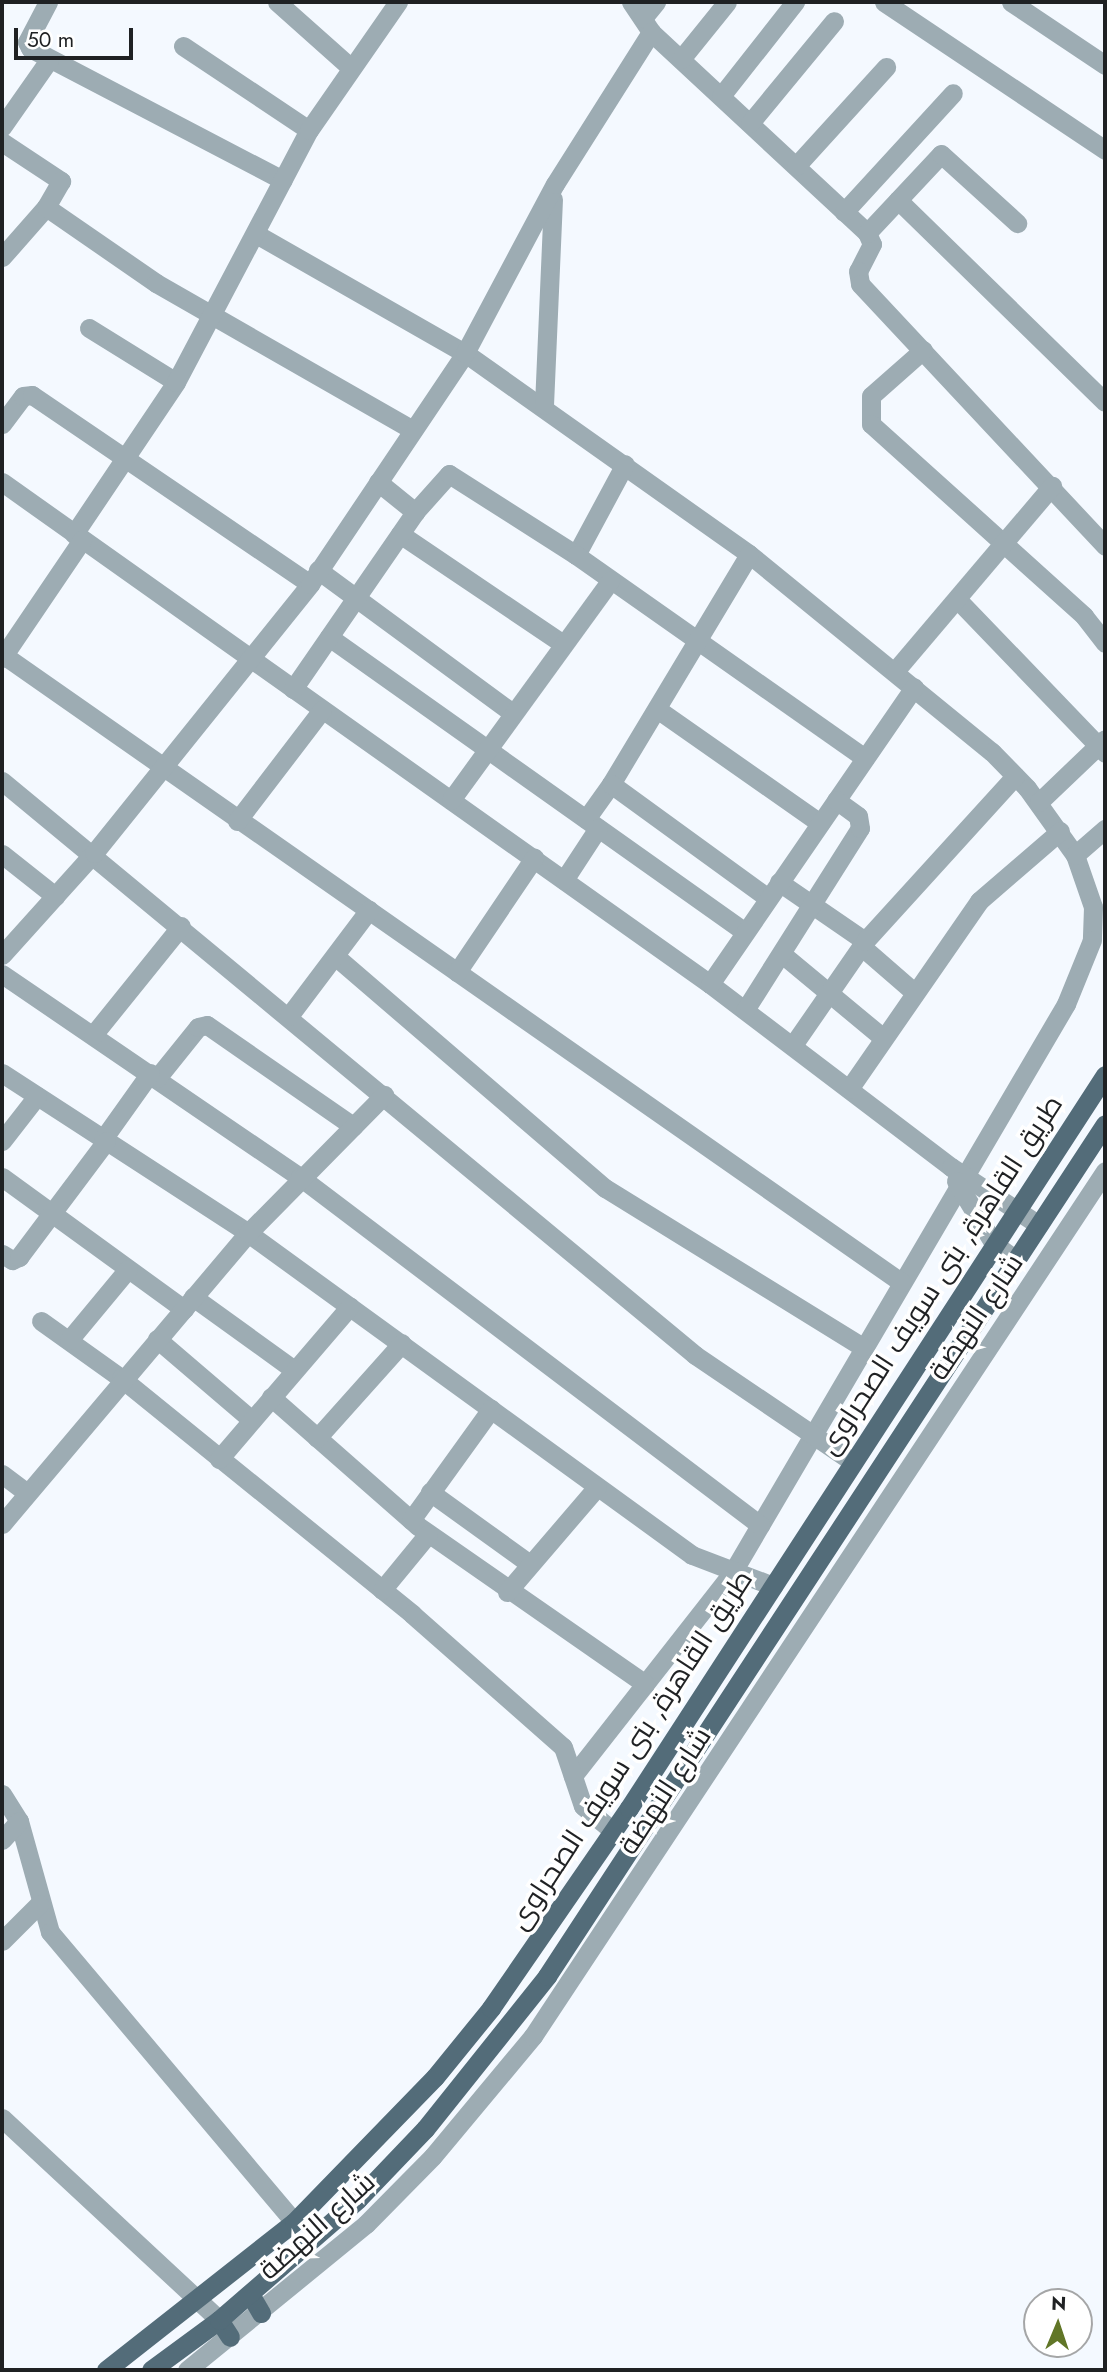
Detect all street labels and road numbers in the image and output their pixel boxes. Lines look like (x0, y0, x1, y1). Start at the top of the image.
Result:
street label: طريق القاهرة, بنى سويف الصحراوى (812, 1089, 1070, 1461)
street label: شارع النهضة (922, 1248, 1030, 1386)
street label: طريق القاهرة, بنى سويف الصحراوى (502, 1564, 760, 1936)
street label: شارع النهضة (612, 1721, 718, 1861)
street label: شارع النهضة (252, 2165, 382, 2287)

